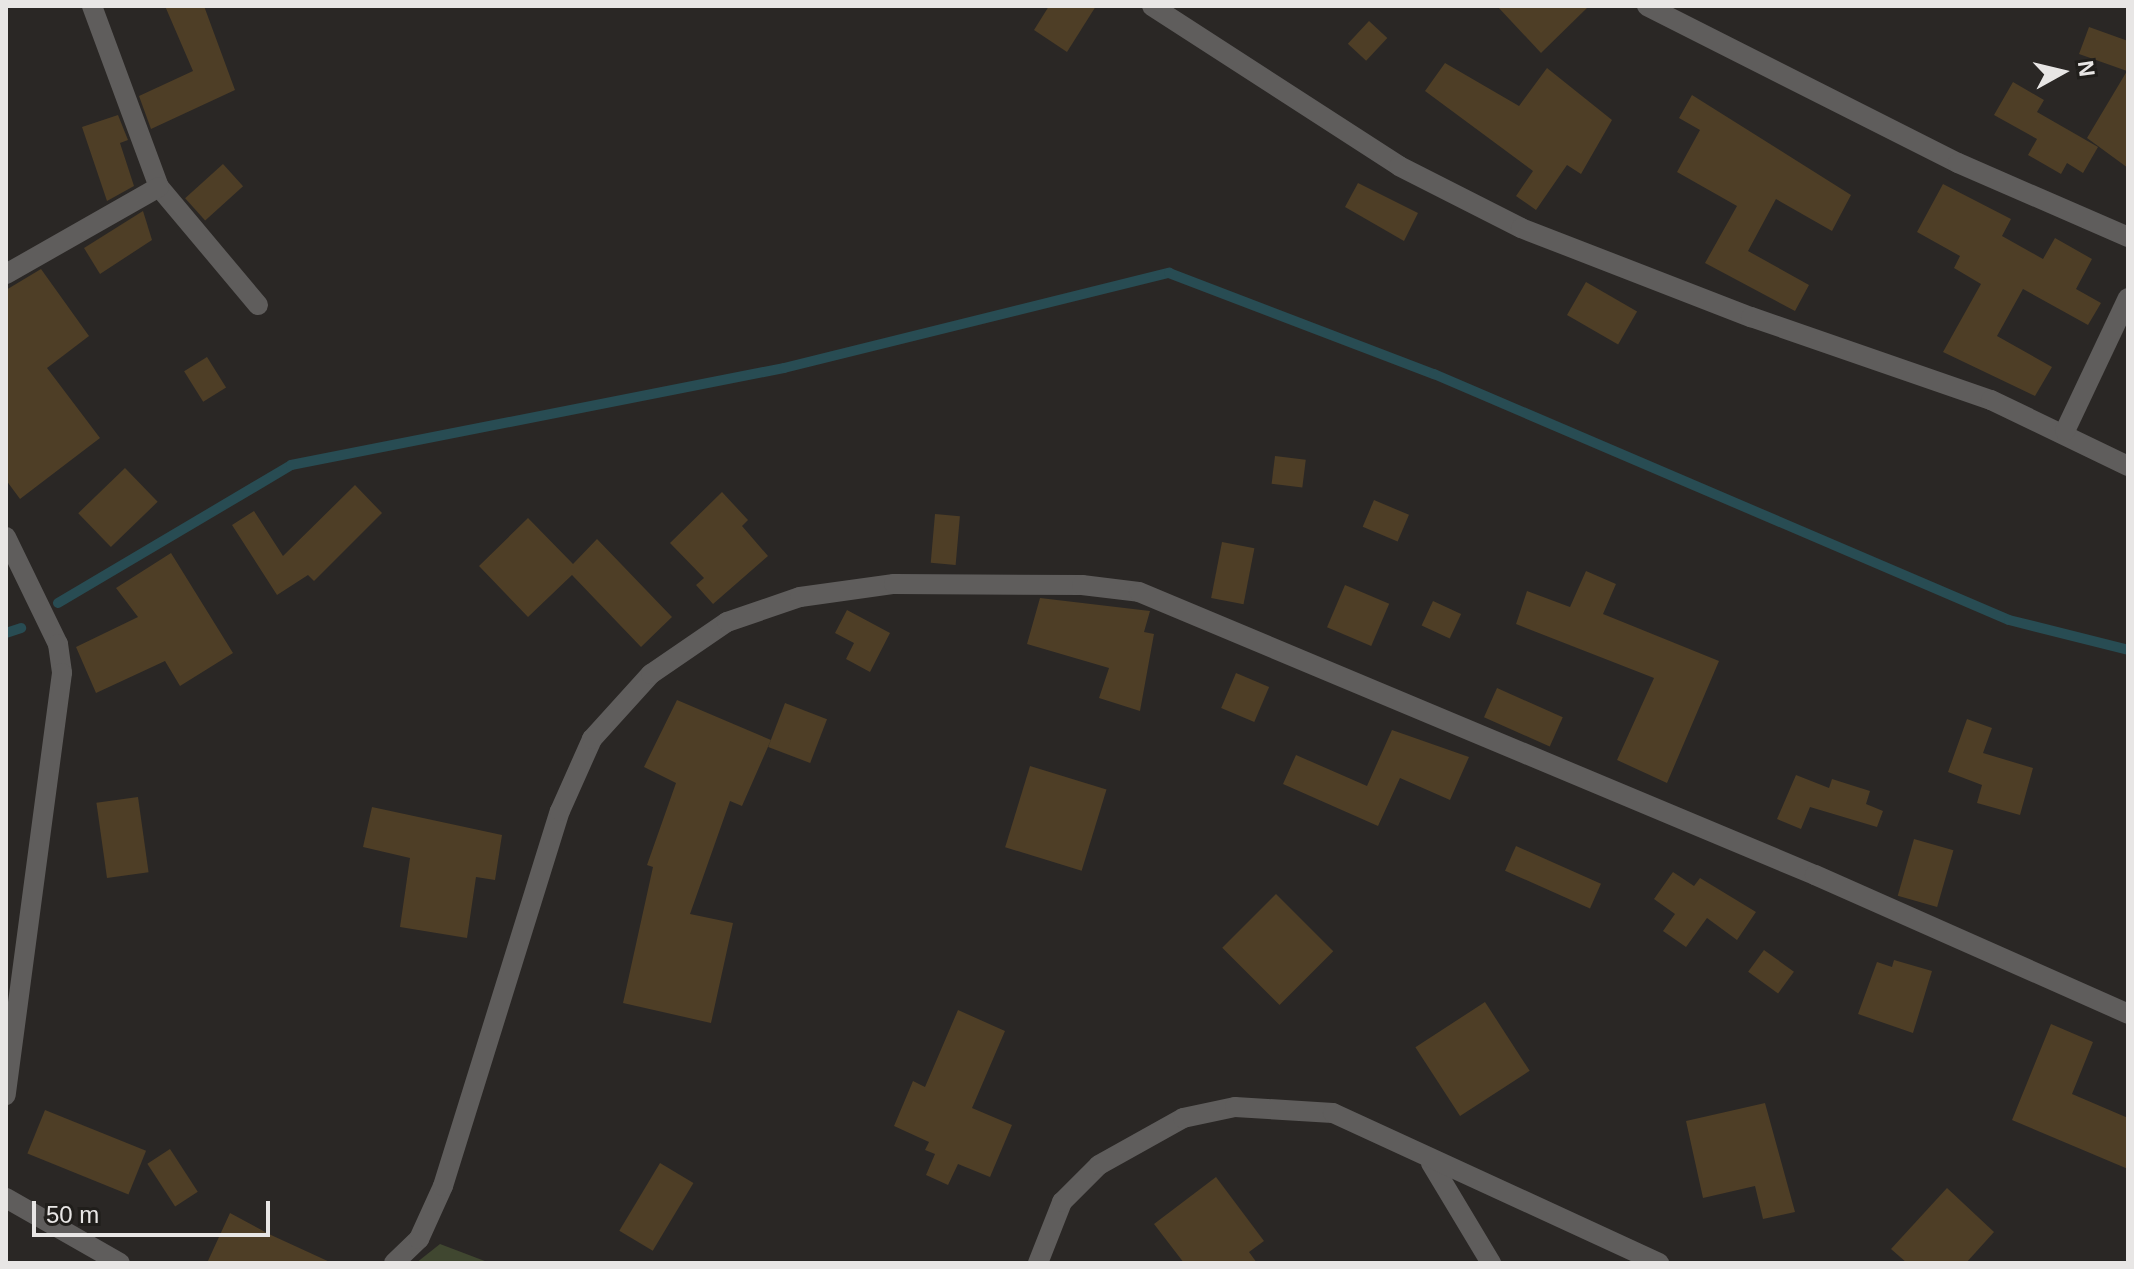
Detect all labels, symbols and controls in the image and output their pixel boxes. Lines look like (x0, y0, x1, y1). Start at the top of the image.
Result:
north arrow (2022, 32, 2102, 112)
text: N (2073, 59, 2100, 78)
scale bar (36, 1185, 274, 1235)
text: 50 m (46, 1201, 99, 1228)

